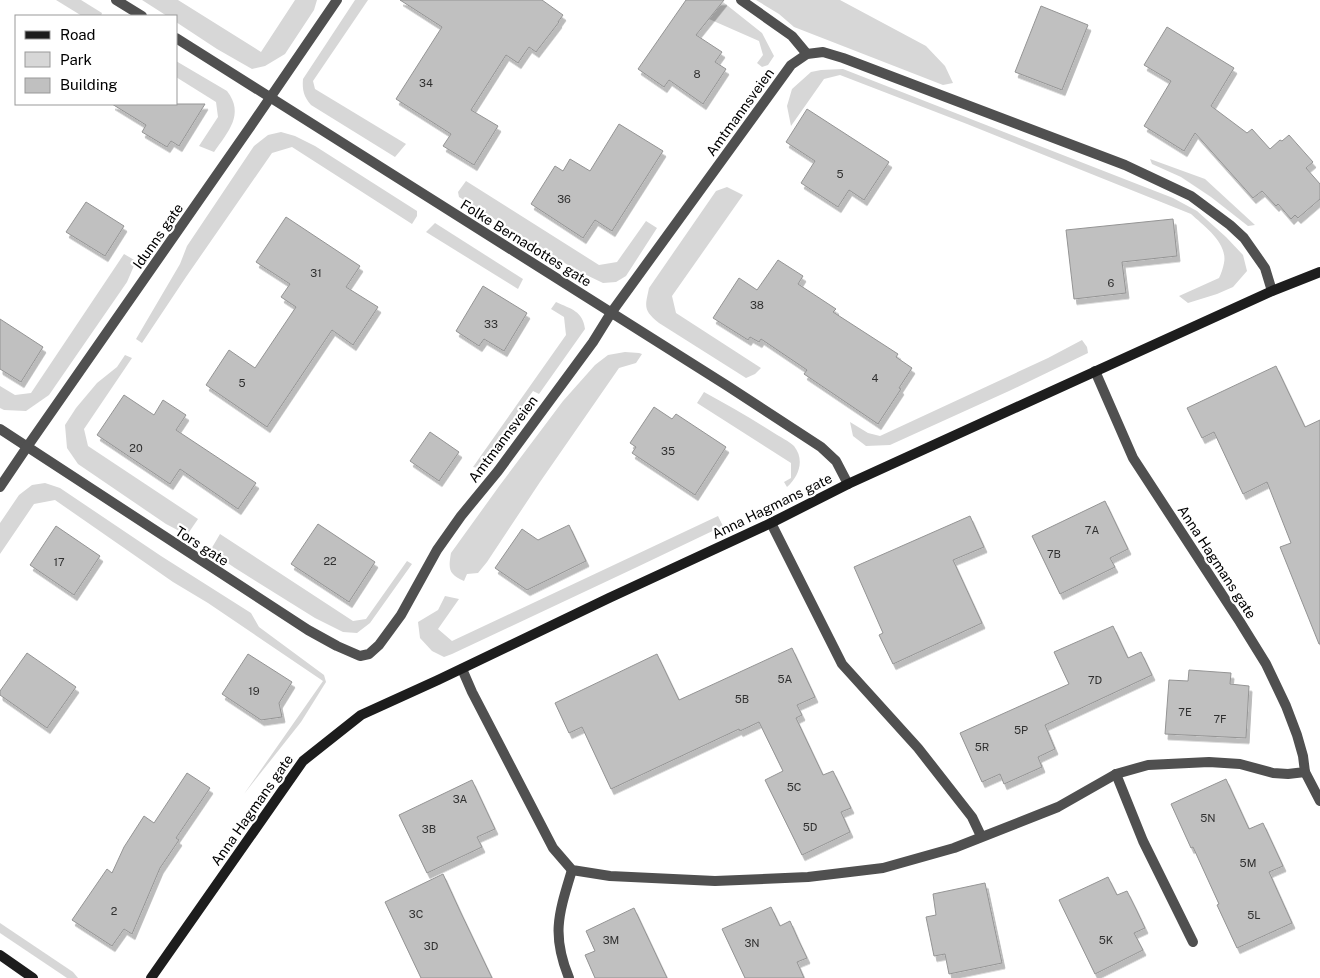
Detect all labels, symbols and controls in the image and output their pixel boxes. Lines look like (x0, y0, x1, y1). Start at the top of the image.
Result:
legend (15, 15, 178, 105)
text: Road (60, 26, 96, 43)
text: Park (60, 51, 92, 68)
street label: Amtmannsveien (703, 65, 777, 159)
house number: 8 (693, 68, 701, 80)
text: Building (60, 76, 118, 93)
house number: 34 (419, 77, 433, 89)
house number: 5 (836, 168, 844, 180)
house number: 36 (557, 193, 571, 205)
street label: Folke Bernadottes gate (458, 196, 594, 290)
street label: Idunns gate (130, 200, 186, 272)
house number: 31 (310, 267, 322, 279)
house number: 6 (1108, 277, 1115, 289)
house number: 38 (750, 299, 764, 311)
house number: 33 (484, 318, 498, 330)
house number: 4 (872, 372, 879, 384)
house number: 5 (238, 377, 246, 389)
street label: Amtmannsveien (465, 392, 541, 486)
house number: 20 (129, 442, 143, 454)
house number: 35 (661, 445, 675, 457)
street label: Anna Hagmans gate (709, 470, 835, 542)
street label: Anna Hagmans gate (1174, 502, 1260, 622)
street label: Tors gate (172, 523, 232, 569)
house number: 7A (1085, 524, 1099, 536)
house number: 7B (1047, 548, 1061, 560)
house number: 22 (323, 555, 337, 567)
house number: 17 (53, 556, 65, 568)
house number: 5A (778, 673, 793, 685)
house number: 7D (1088, 674, 1102, 686)
house number: 19 (248, 685, 260, 697)
house number: 5B (735, 693, 749, 705)
house number: 7E (1178, 706, 1192, 718)
house number: 7F (1213, 713, 1227, 725)
house number: 5P (1014, 724, 1028, 736)
house number: 5R (975, 741, 989, 753)
street label: Anna Hagmans gate (208, 751, 296, 869)
house number: 5C (787, 781, 801, 793)
house number: 3A (453, 793, 468, 805)
house number: 5N (1200, 812, 1216, 824)
house number: 5D (803, 821, 818, 833)
house number: 3B (422, 823, 436, 835)
house number: 5M (1240, 857, 1256, 869)
house number: 2 (111, 905, 118, 917)
house number: 3C (409, 908, 423, 920)
house number: 5L (1247, 909, 1261, 921)
house number: 3M (603, 934, 619, 946)
house number: 5K (1099, 934, 1114, 946)
house number: 3N (744, 937, 760, 949)
house number: 3D (424, 940, 439, 952)

